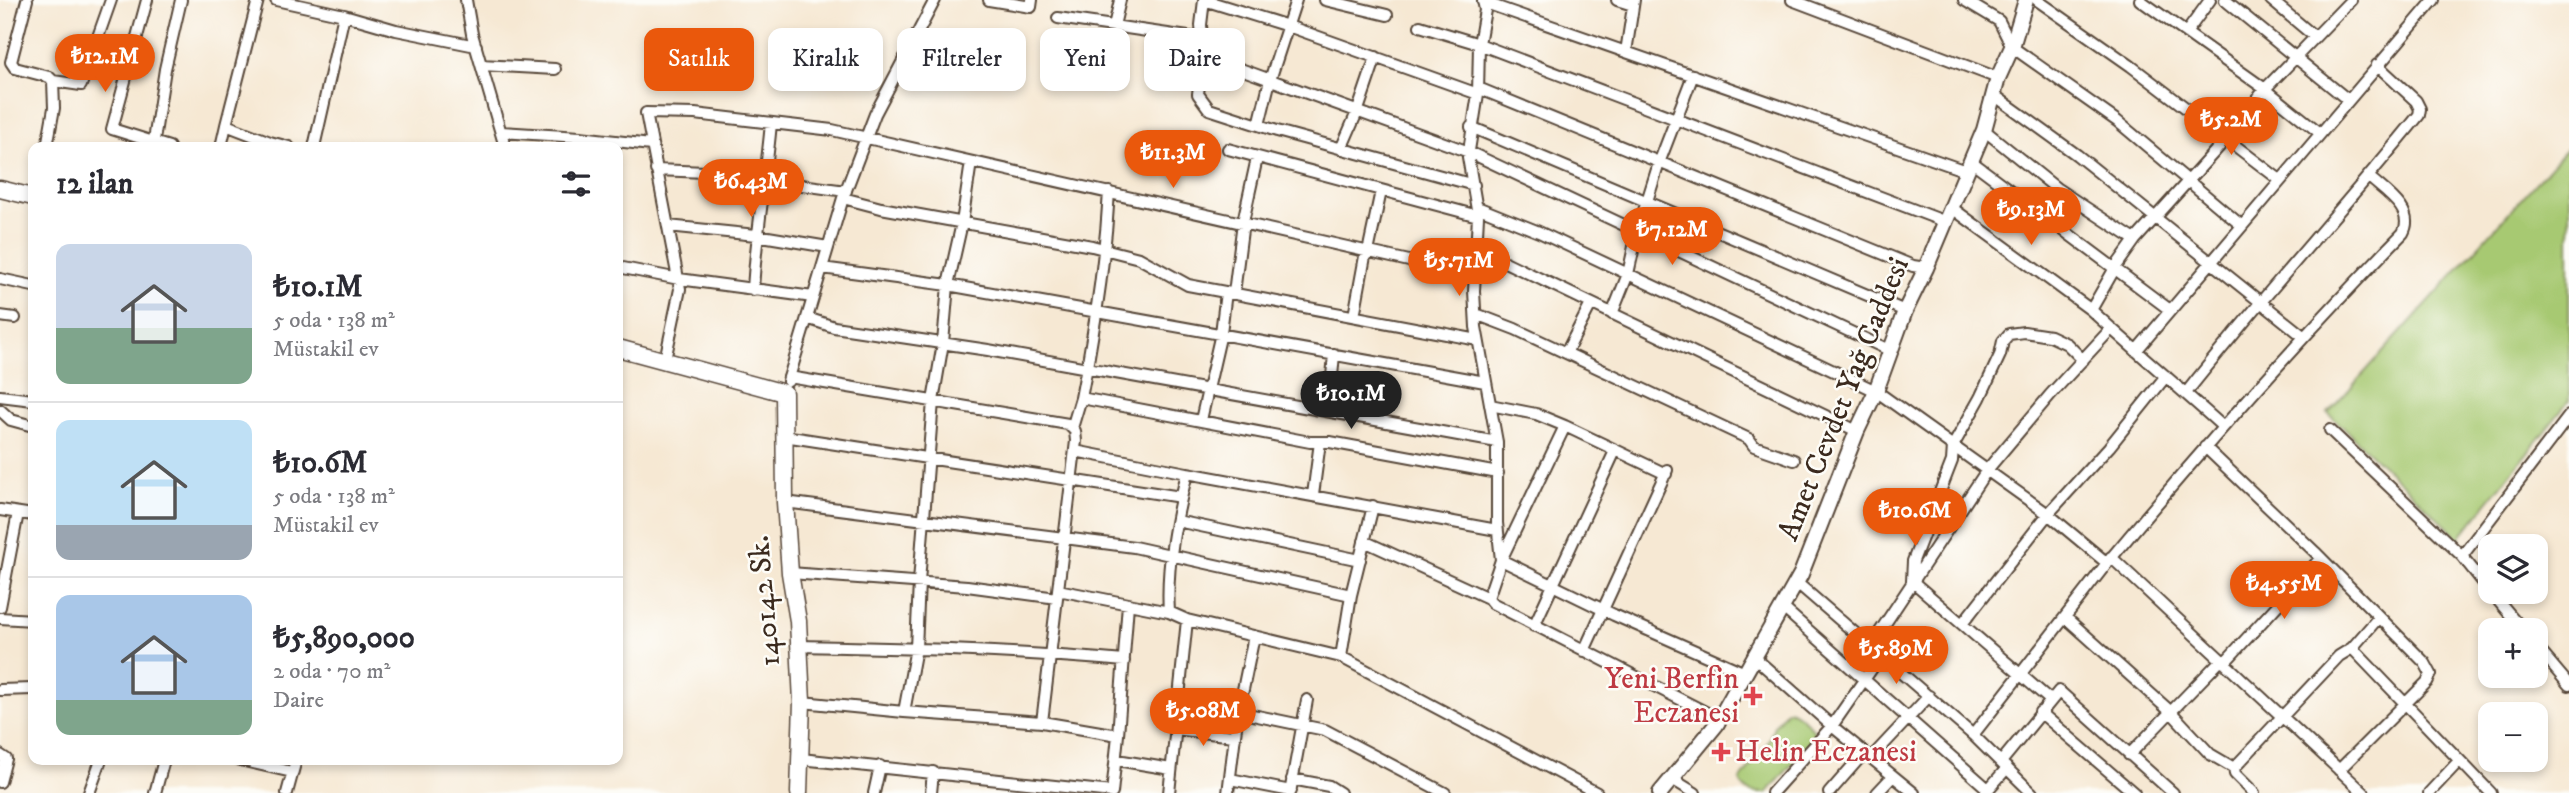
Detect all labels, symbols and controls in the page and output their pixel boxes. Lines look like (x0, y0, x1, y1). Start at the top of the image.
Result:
chip: Satılık (644, 28, 754, 91)
chip: Kiralık (768, 28, 883, 91)
chip: Filtreler (897, 28, 1026, 91)
chip: Yeni (1040, 28, 1130, 91)
chip: Daire (1144, 28, 1245, 91)
pin: ₺12.1M (48, 34, 162, 94)
text: ₺12.1M (71, 42, 139, 71)
pin: ₺5.2M (2182, 97, 2280, 157)
text: ₺5.2M (2200, 105, 2262, 134)
pin: ₺11.3M (1116, 130, 1230, 190)
text: ₺11.3M (1140, 138, 1206, 167)
pin: ₺6.43M (694, 160, 808, 219)
icon: filters (557, 165, 595, 203)
text: 12 ilan (56, 166, 133, 203)
text: ₺6.43M (714, 167, 788, 196)
pin: ₺9.13M (1974, 188, 2088, 247)
text: ₺9.13M (1997, 195, 2065, 224)
pin: ₺7.12M (1615, 208, 1729, 267)
text: ₺7.12M (1636, 215, 1708, 244)
pin: ₺5.71M (1402, 238, 1516, 298)
text: ₺5.71M (1424, 246, 1494, 275)
street label: Amet Cevdet Yağ Caddesi (1770, 252, 1918, 546)
text: ₺10.1M (273, 269, 363, 306)
icon: home (112, 272, 196, 356)
text: 5 oda · 138 m² (273, 306, 395, 335)
text: Müstakil ev (273, 335, 379, 364)
pin: ₺10.1M (1294, 372, 1408, 431)
text: ₺10.1M (1317, 379, 1385, 408)
text: ₺10.6M (273, 445, 367, 482)
icon: home (112, 448, 196, 532)
text: 5 oda · 138 m² (273, 482, 395, 511)
pin: ₺10.6M (1858, 489, 1972, 548)
text: ₺10.6M (1879, 496, 1951, 525)
text: Müstakil ev (273, 511, 379, 540)
street label: 140142 Sk. (741, 534, 789, 668)
map controls (2478, 534, 2548, 772)
button: layers (2478, 534, 2548, 604)
pin: ₺4.55M (2227, 562, 2341, 621)
text: ₺4.55M (2246, 569, 2322, 598)
button: + (2478, 618, 2548, 688)
text: ₺5,890,000 (273, 620, 415, 657)
icon: home (112, 623, 196, 707)
pin: ₺5.89M (1839, 626, 1953, 686)
text: ₺5.89M (1859, 634, 1933, 663)
text: 2 oda · 70 m² (273, 657, 391, 686)
place label: Yeni Berfin Eczanesi (1604, 661, 1739, 732)
text: Daire (273, 686, 324, 715)
pin: ₺5.08M (1146, 688, 1260, 748)
marker: Yeni Berfin Eczanesi (1745, 688, 1761, 704)
text: ₺5.08M (1166, 696, 1240, 725)
button: − (2478, 702, 2548, 772)
place label: Helin Eczanesi (1735, 734, 1917, 771)
marker: Helin Eczanesi (1713, 744, 1729, 760)

